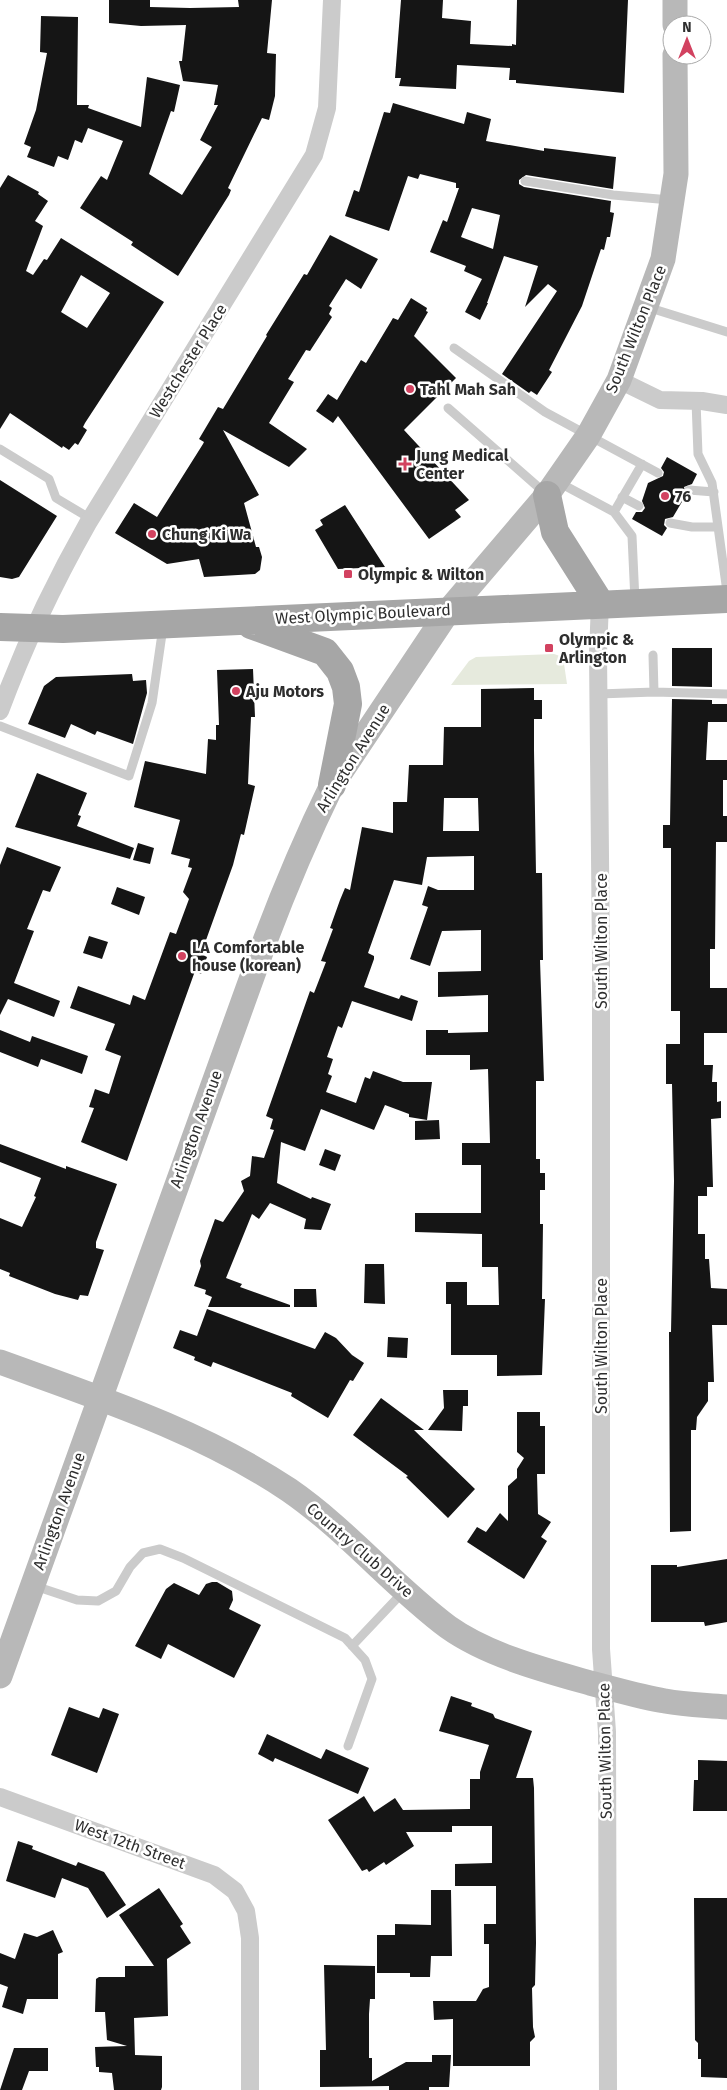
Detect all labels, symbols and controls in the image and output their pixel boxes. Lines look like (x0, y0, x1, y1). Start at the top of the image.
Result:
north arrow (662, 15, 712, 65)
text: N (682, 19, 692, 36)
street label: South Wilton Place (602, 262, 670, 396)
street label: Westchester Place (145, 300, 231, 422)
place label: Tahl Mah Sah (420, 380, 516, 399)
marker: Tahl Mah Sah (404, 383, 416, 395)
place label: Jung Medical Center (415, 446, 509, 483)
marker: Jung Medical Center (398, 457, 412, 471)
place label: 76 (675, 487, 691, 506)
marker: 76 (659, 490, 671, 502)
place label: Chung Ki Wa (162, 525, 252, 544)
marker: Chung Ki Wa (146, 528, 158, 540)
place label: Olympic & Wilton (358, 565, 484, 584)
marker: Olympic & Wilton (342, 568, 354, 580)
street label: West Olympic Boulevard (275, 600, 451, 628)
place label: Olympic & Arlington (558, 630, 634, 667)
marker: Olympic & Arlington (543, 642, 555, 654)
place label: Aju Motors (245, 682, 324, 701)
marker: Aju Motors (230, 685, 242, 697)
street label: Arlington Avenue (312, 700, 394, 816)
street label: South Wilton Place (592, 873, 611, 1009)
place label: LA Comfortable house (korean) (192, 938, 304, 975)
marker: LA Comfortable house (korean) (176, 950, 188, 962)
street label: Arlington Avenue (166, 1068, 226, 1190)
street label: South Wilton Place (592, 1278, 611, 1414)
street label: Arlington Avenue (29, 1450, 89, 1572)
street label: Country Club Drive (303, 1499, 417, 1601)
street label: South Wilton Place (594, 1683, 616, 1819)
street label: West 12th Street (72, 1815, 188, 1873)

